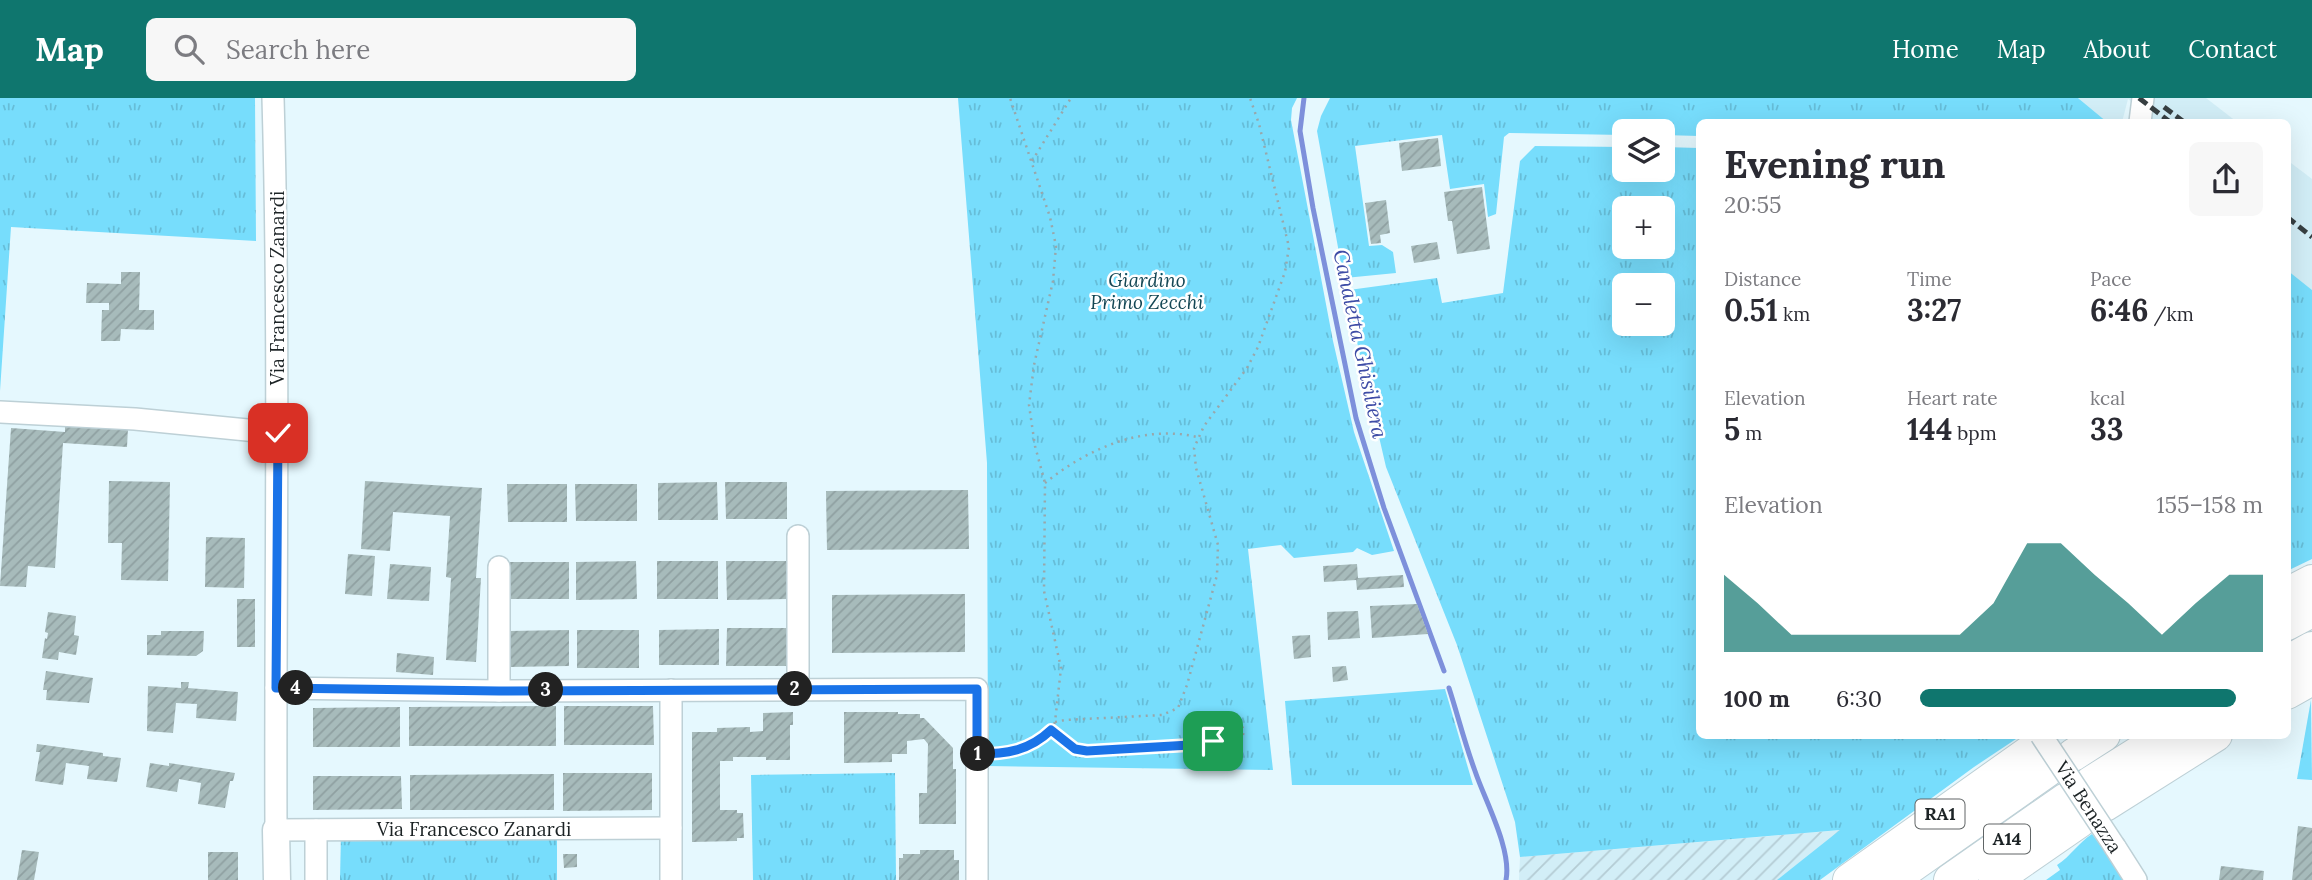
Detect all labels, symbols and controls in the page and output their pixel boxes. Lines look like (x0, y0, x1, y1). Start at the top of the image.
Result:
search box (146, 18, 636, 81)
text: Map (35, 28, 104, 70)
icon: search (170, 30, 208, 68)
text: Search here (226, 33, 370, 66)
text: Home (1892, 34, 1959, 65)
text: Map (1997, 34, 2046, 65)
text: About (2084, 34, 2150, 65)
text: Contact (2188, 34, 2277, 65)
map controls (1612, 119, 1675, 336)
button: layers (1612, 119, 1675, 182)
text: Evening run (1724, 140, 1946, 188)
button: share (2189, 142, 2263, 216)
text: 20:55 (1724, 190, 1781, 219)
street label: Via Francesco Zanardi (265, 191, 289, 386)
button: + (1612, 196, 1675, 259)
water label: Canaletta Ghisiliera (1327, 247, 1394, 441)
text: Distance (1724, 267, 1801, 291)
text: Time (1907, 267, 1952, 291)
text: Pace (2090, 267, 2132, 291)
park label: Giardino Primo Zecchi (1090, 268, 1204, 314)
button: − (1612, 273, 1675, 336)
text: 0.51 (1724, 291, 1778, 329)
text: 3:27 (1907, 291, 1961, 329)
text: 6:46 (2090, 291, 2148, 329)
text: km (1778, 302, 1810, 326)
text: /km (2148, 302, 2194, 326)
text: Elevation (1724, 386, 1806, 410)
text: Heart rate (1907, 386, 1998, 410)
text: kcal (2090, 386, 2125, 410)
pin (248, 403, 308, 463)
text: 5 (1724, 410, 1740, 448)
text: 144 (1907, 410, 1952, 448)
text: 33 (2090, 410, 2124, 448)
icon: check (259, 414, 297, 452)
text: m (1740, 421, 1762, 445)
text: bpm (1952, 421, 1997, 445)
text: Elevation (1724, 490, 1823, 519)
text: 155–158 m (2156, 490, 2263, 519)
pin: 4 (278, 670, 314, 706)
pin: 3 (528, 672, 564, 708)
pin: 2 (778, 672, 812, 706)
text: 4 (290, 675, 301, 699)
text: 2 (789, 676, 800, 700)
text: 3 (540, 677, 551, 701)
text: 100 m (1724, 684, 1790, 713)
text: 6:30 (1836, 684, 1882, 713)
pin (1183, 711, 1243, 771)
icon: arrive (1194, 722, 1232, 760)
pin: 1 (960, 736, 996, 772)
text: 1 (974, 741, 981, 765)
street label: Via Benazza (2050, 756, 2128, 858)
road number: RA1 (1916, 800, 1965, 828)
street label: Via Francesco Zanardi (376, 817, 571, 841)
road number: A14 (1984, 824, 2030, 854)

